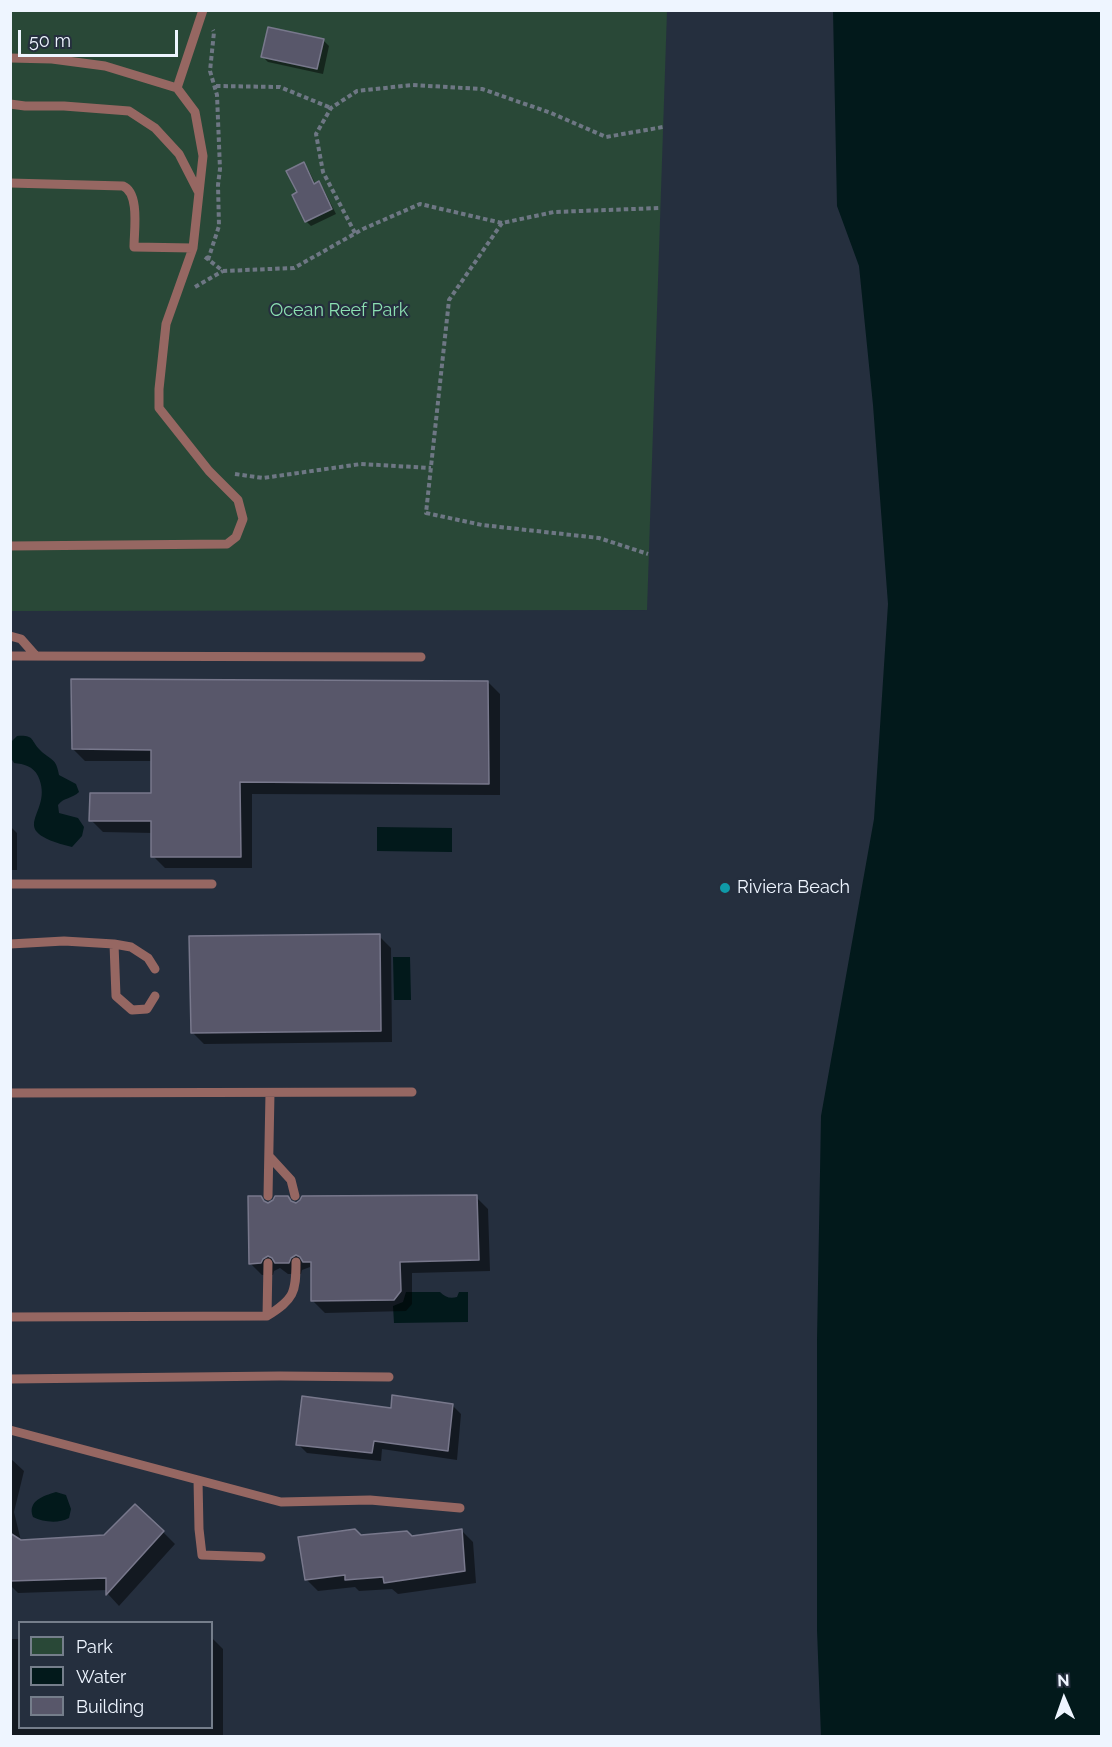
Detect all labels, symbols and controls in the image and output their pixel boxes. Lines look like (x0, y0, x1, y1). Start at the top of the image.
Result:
scale bar (21, 18, 182, 56)
text: 50 m (29, 30, 71, 51)
park label: Ocean Reef Park (270, 300, 408, 322)
place label: Riviera Beach (737, 877, 850, 899)
marker: Riviera Beach (718, 881, 732, 895)
legend (18, 1621, 213, 1729)
text: Park (76, 1636, 113, 1657)
text: Water (76, 1666, 126, 1687)
north arrow (1034, 1669, 1094, 1729)
text: N (1057, 1671, 1070, 1690)
text: Building (76, 1696, 144, 1717)

